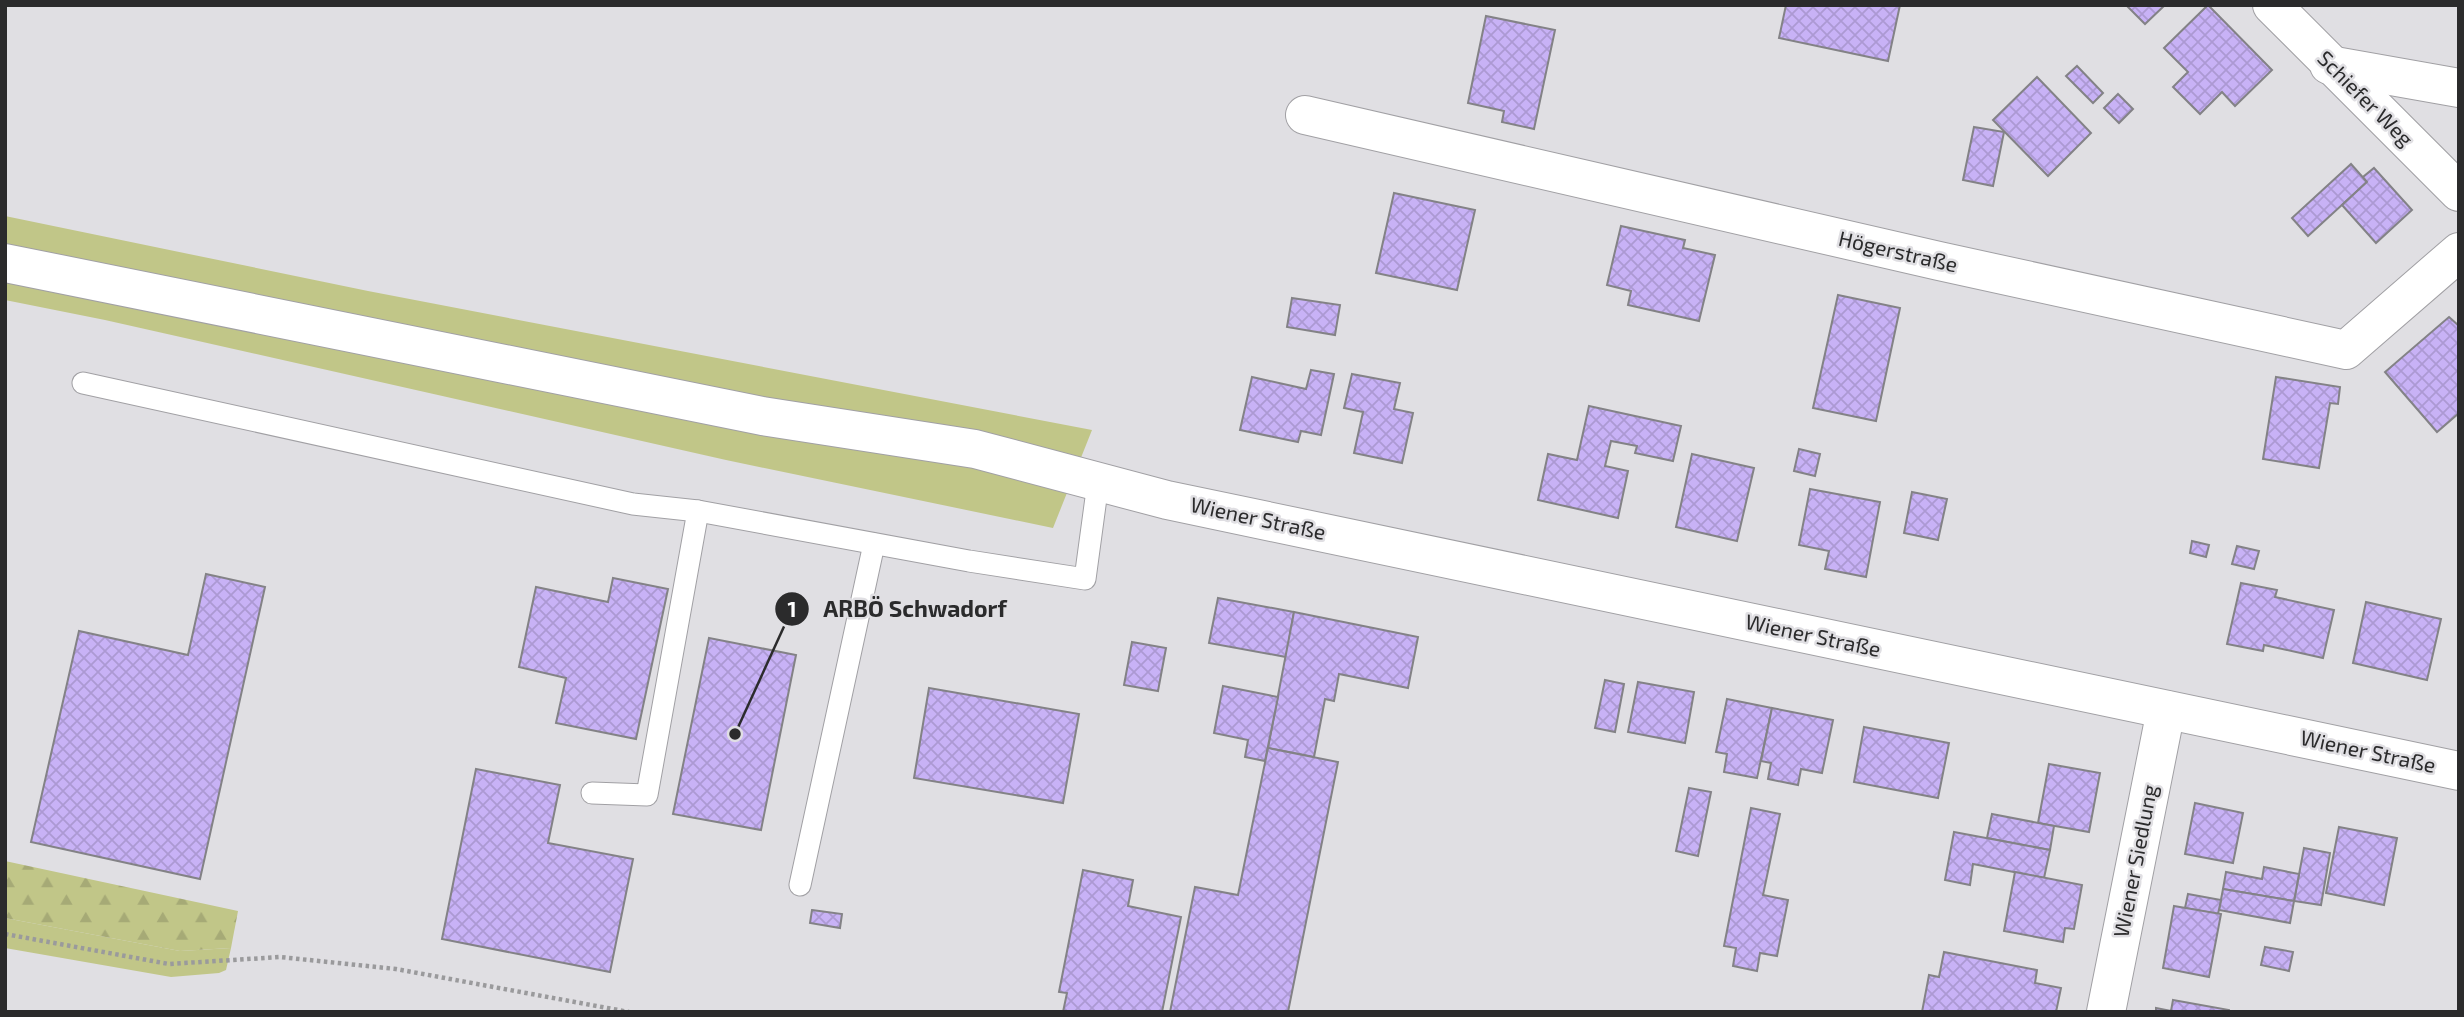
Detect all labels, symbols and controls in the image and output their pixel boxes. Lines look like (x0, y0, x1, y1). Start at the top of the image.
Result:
street label: Schiefer Weg (2313, 45, 2419, 151)
street label: Högerstraße (1836, 225, 1960, 276)
street label: Wiener Straße (1188, 491, 1328, 544)
callout: ARBÖ Schwadorf (774, 587, 1020, 631)
text: ARBÖ Schwadorf (823, 594, 1007, 622)
text: 1 (787, 596, 797, 621)
street label: Wiener Straße (1743, 608, 1883, 661)
street label: Wiener Straße (2298, 724, 2438, 777)
street label: Wiener Siedlung (2107, 782, 2162, 939)

